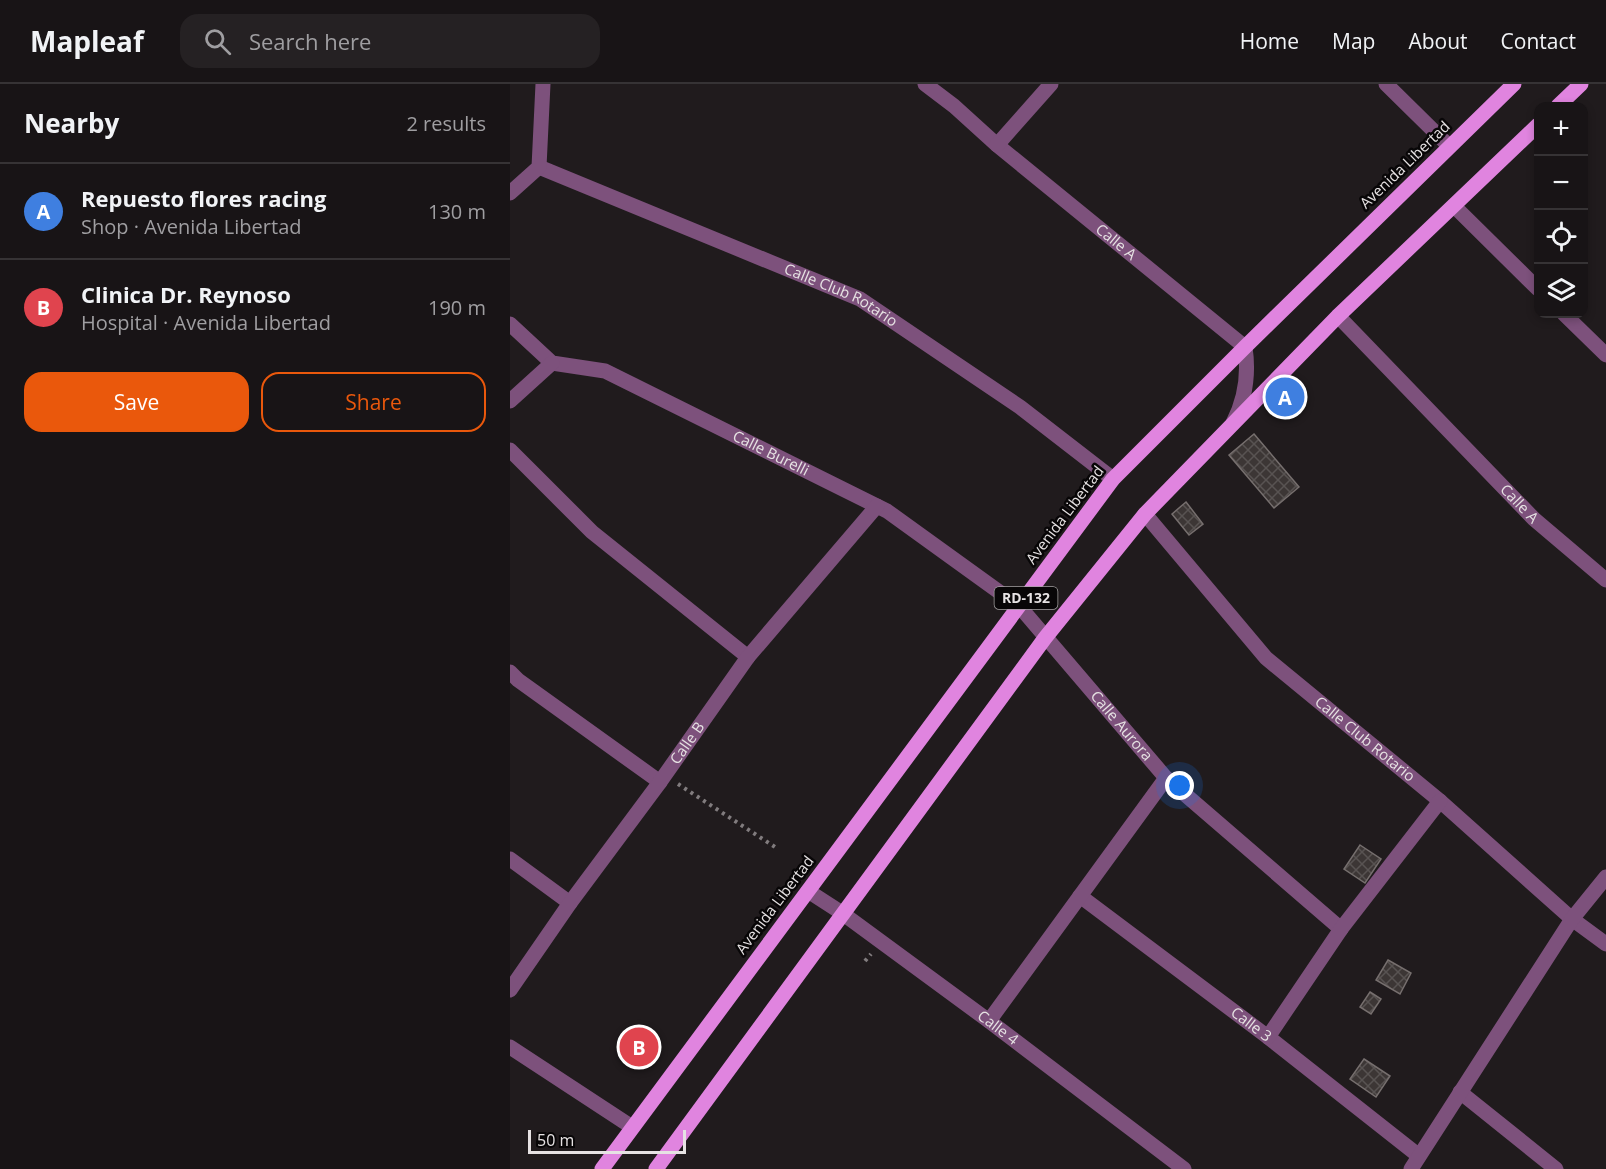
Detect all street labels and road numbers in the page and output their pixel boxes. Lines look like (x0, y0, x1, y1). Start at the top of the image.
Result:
street label: Avenida Libertad (1355, 116, 1454, 212)
street label: Calle A (1092, 219, 1142, 264)
street label: Calle Club Rotario (781, 258, 902, 331)
street label: Calle Burelli (730, 425, 813, 480)
street label: Avenida Libertad (1021, 461, 1108, 568)
street label: Calle A (1496, 479, 1544, 527)
road number: RD-132 (994, 587, 1058, 609)
street label: Calle Aurora (1087, 686, 1158, 764)
street label: Calle Club Rotario (1311, 691, 1420, 786)
street label: Calle B (665, 717, 708, 768)
street label: Avenida Libertad (731, 851, 818, 958)
street label: Calle 3 (1227, 1002, 1276, 1045)
street label: Calle 4 (974, 1005, 1023, 1049)

